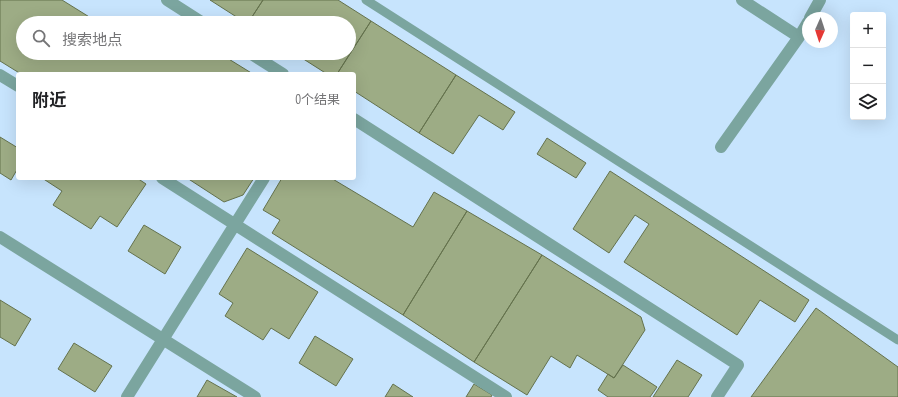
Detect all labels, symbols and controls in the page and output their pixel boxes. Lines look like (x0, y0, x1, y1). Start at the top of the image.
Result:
north arrow (802, 12, 838, 48)
map controls (850, 12, 886, 120)
button: + (850, 12, 886, 48)
search box (16, 16, 356, 60)
icon: search (30, 27, 52, 49)
text: 搜索地点 (62, 30, 122, 49)
button: − (850, 48, 886, 84)
button: layers (850, 84, 886, 120)
text: 附近 (32, 89, 66, 111)
text: 0个结果 (295, 91, 340, 108)

